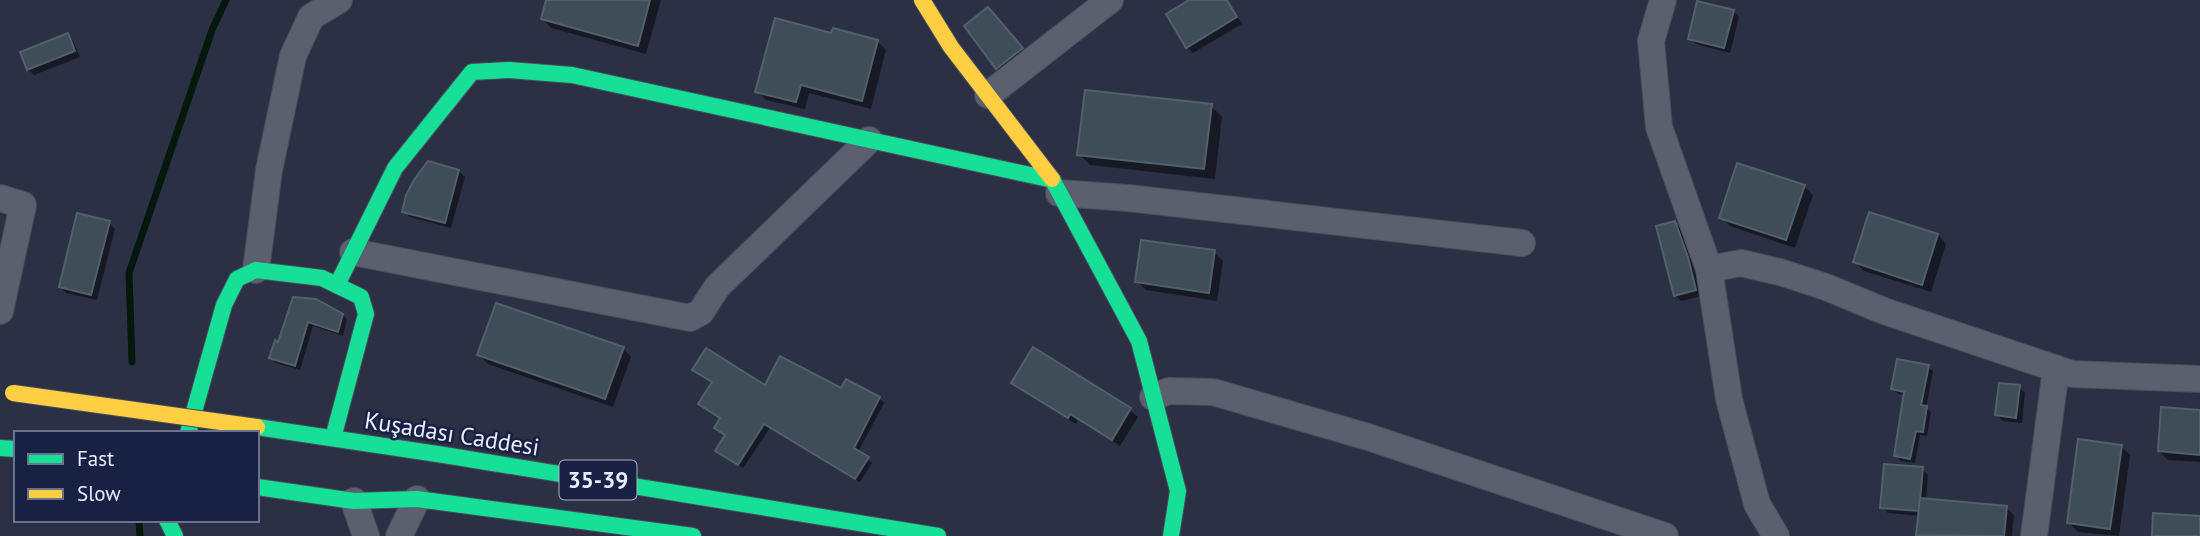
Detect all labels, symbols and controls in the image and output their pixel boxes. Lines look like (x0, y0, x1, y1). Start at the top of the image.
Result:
street label: Kuşadası Caddesi (363, 404, 542, 463)
legend (14, 431, 259, 522)
text: Fast (77, 445, 114, 472)
road number: 35-39 (560, 460, 636, 500)
text: Slow (77, 480, 121, 507)

